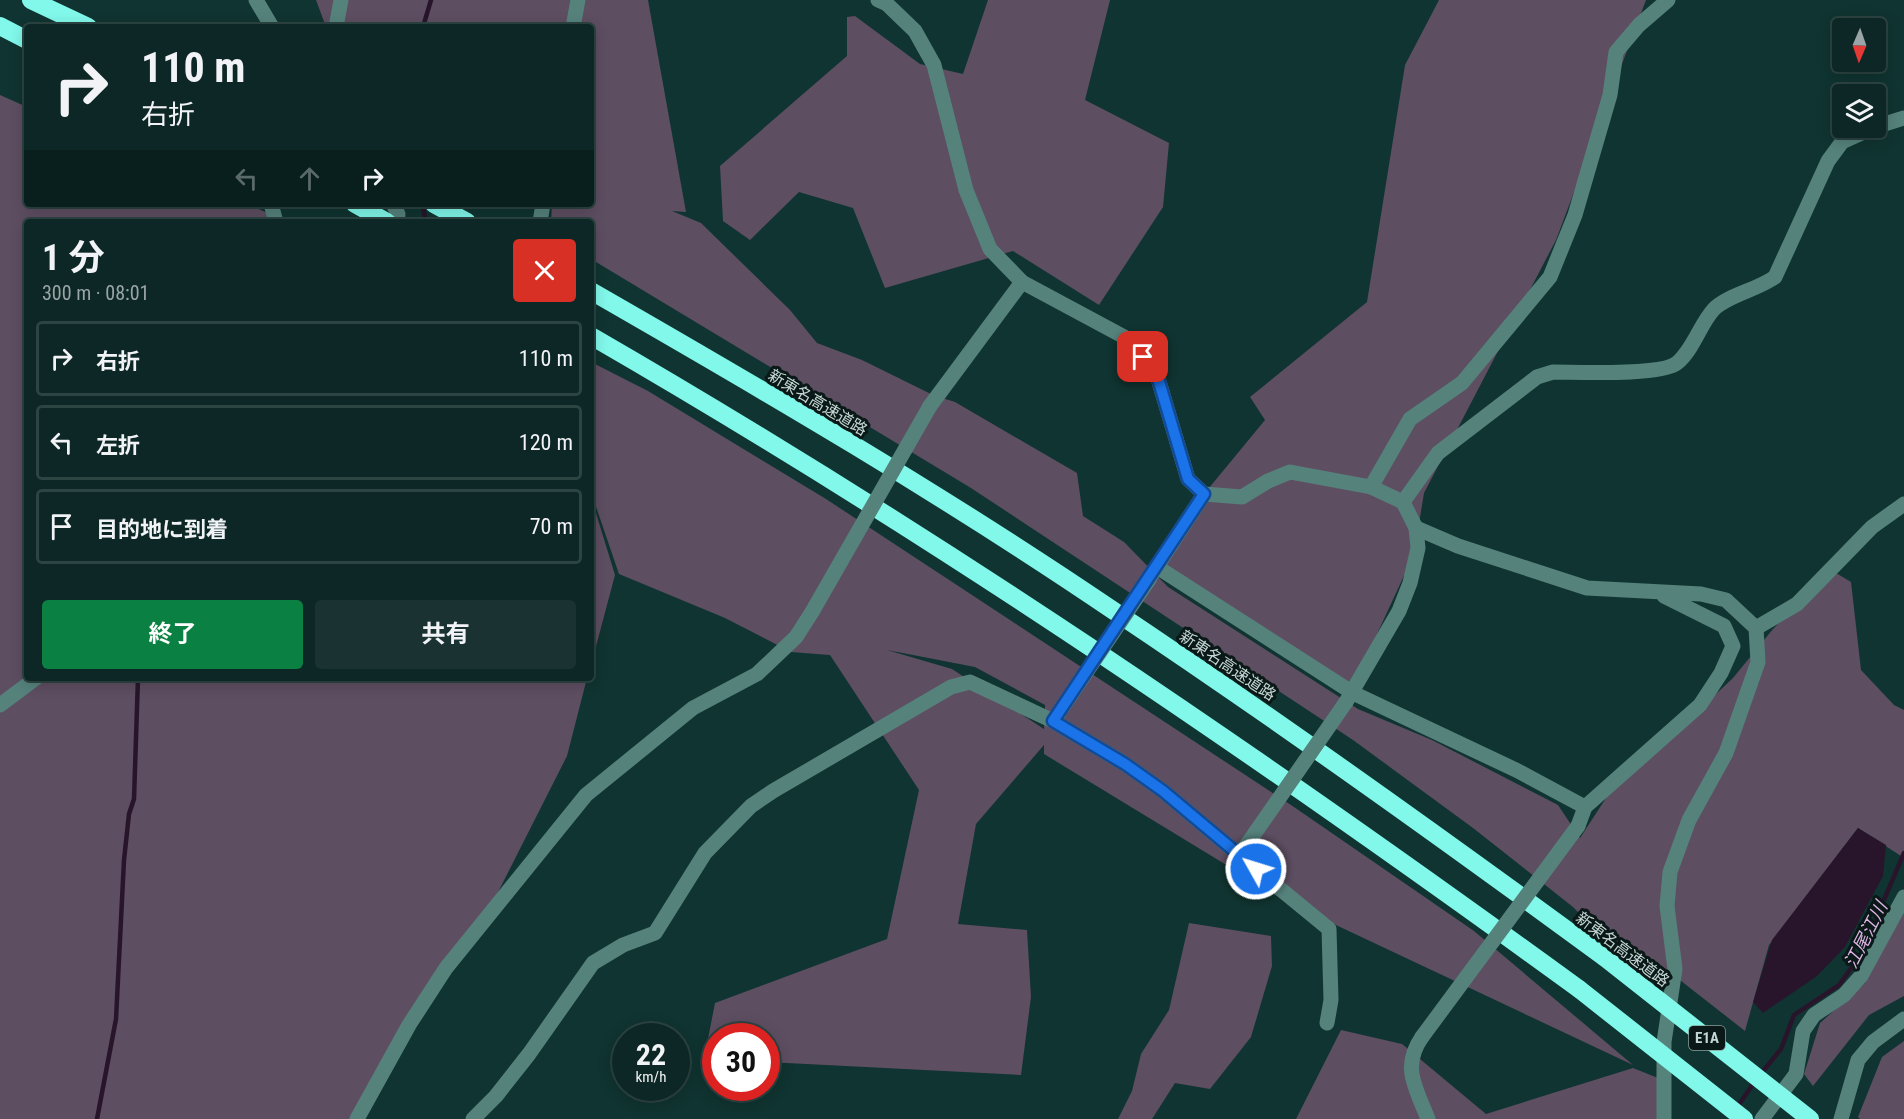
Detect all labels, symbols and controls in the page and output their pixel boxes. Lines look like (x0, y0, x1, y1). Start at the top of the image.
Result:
north arrow (1832, 18, 1886, 72)
map controls (1832, 18, 1886, 138)
text: 110 m (141, 43, 246, 92)
icon: right (42, 48, 120, 126)
button: layers (1832, 84, 1886, 138)
text: 右折 (141, 99, 195, 131)
icon: left (230, 162, 263, 195)
icon: ahead (293, 162, 326, 195)
icon: right (356, 162, 389, 195)
text: 1 分 (42, 237, 105, 279)
button: close (513, 239, 576, 302)
text: 300 m · 08:01 (42, 281, 149, 305)
pin (1117, 331, 1168, 382)
icon: arrive (1126, 340, 1159, 373)
icon: right (45, 342, 78, 375)
text: 110 m (519, 346, 573, 371)
text: 右折 (96, 349, 140, 374)
street label: 新東名高速道路 (765, 365, 871, 439)
icon: left (45, 426, 78, 459)
text: 120 m (519, 430, 573, 455)
text: 左折 (96, 433, 140, 458)
icon: arrive (45, 510, 78, 543)
text: 70 m (530, 514, 573, 539)
text: 目的地に到着 (96, 517, 228, 542)
button: 終了 (42, 600, 303, 669)
button: 共有 (315, 600, 576, 669)
street label: 新東名高速道路 (1176, 626, 1279, 705)
position arrow (1224, 837, 1288, 901)
water label: 江尾江川 (1840, 896, 1892, 972)
street label: 新東名高速道路 (1572, 908, 1673, 991)
speed limit sign: 30 (702, 1023, 780, 1101)
road number: E1A (1689, 1026, 1725, 1050)
text: 22 (636, 1037, 666, 1072)
text: km/h (636, 1068, 666, 1086)

